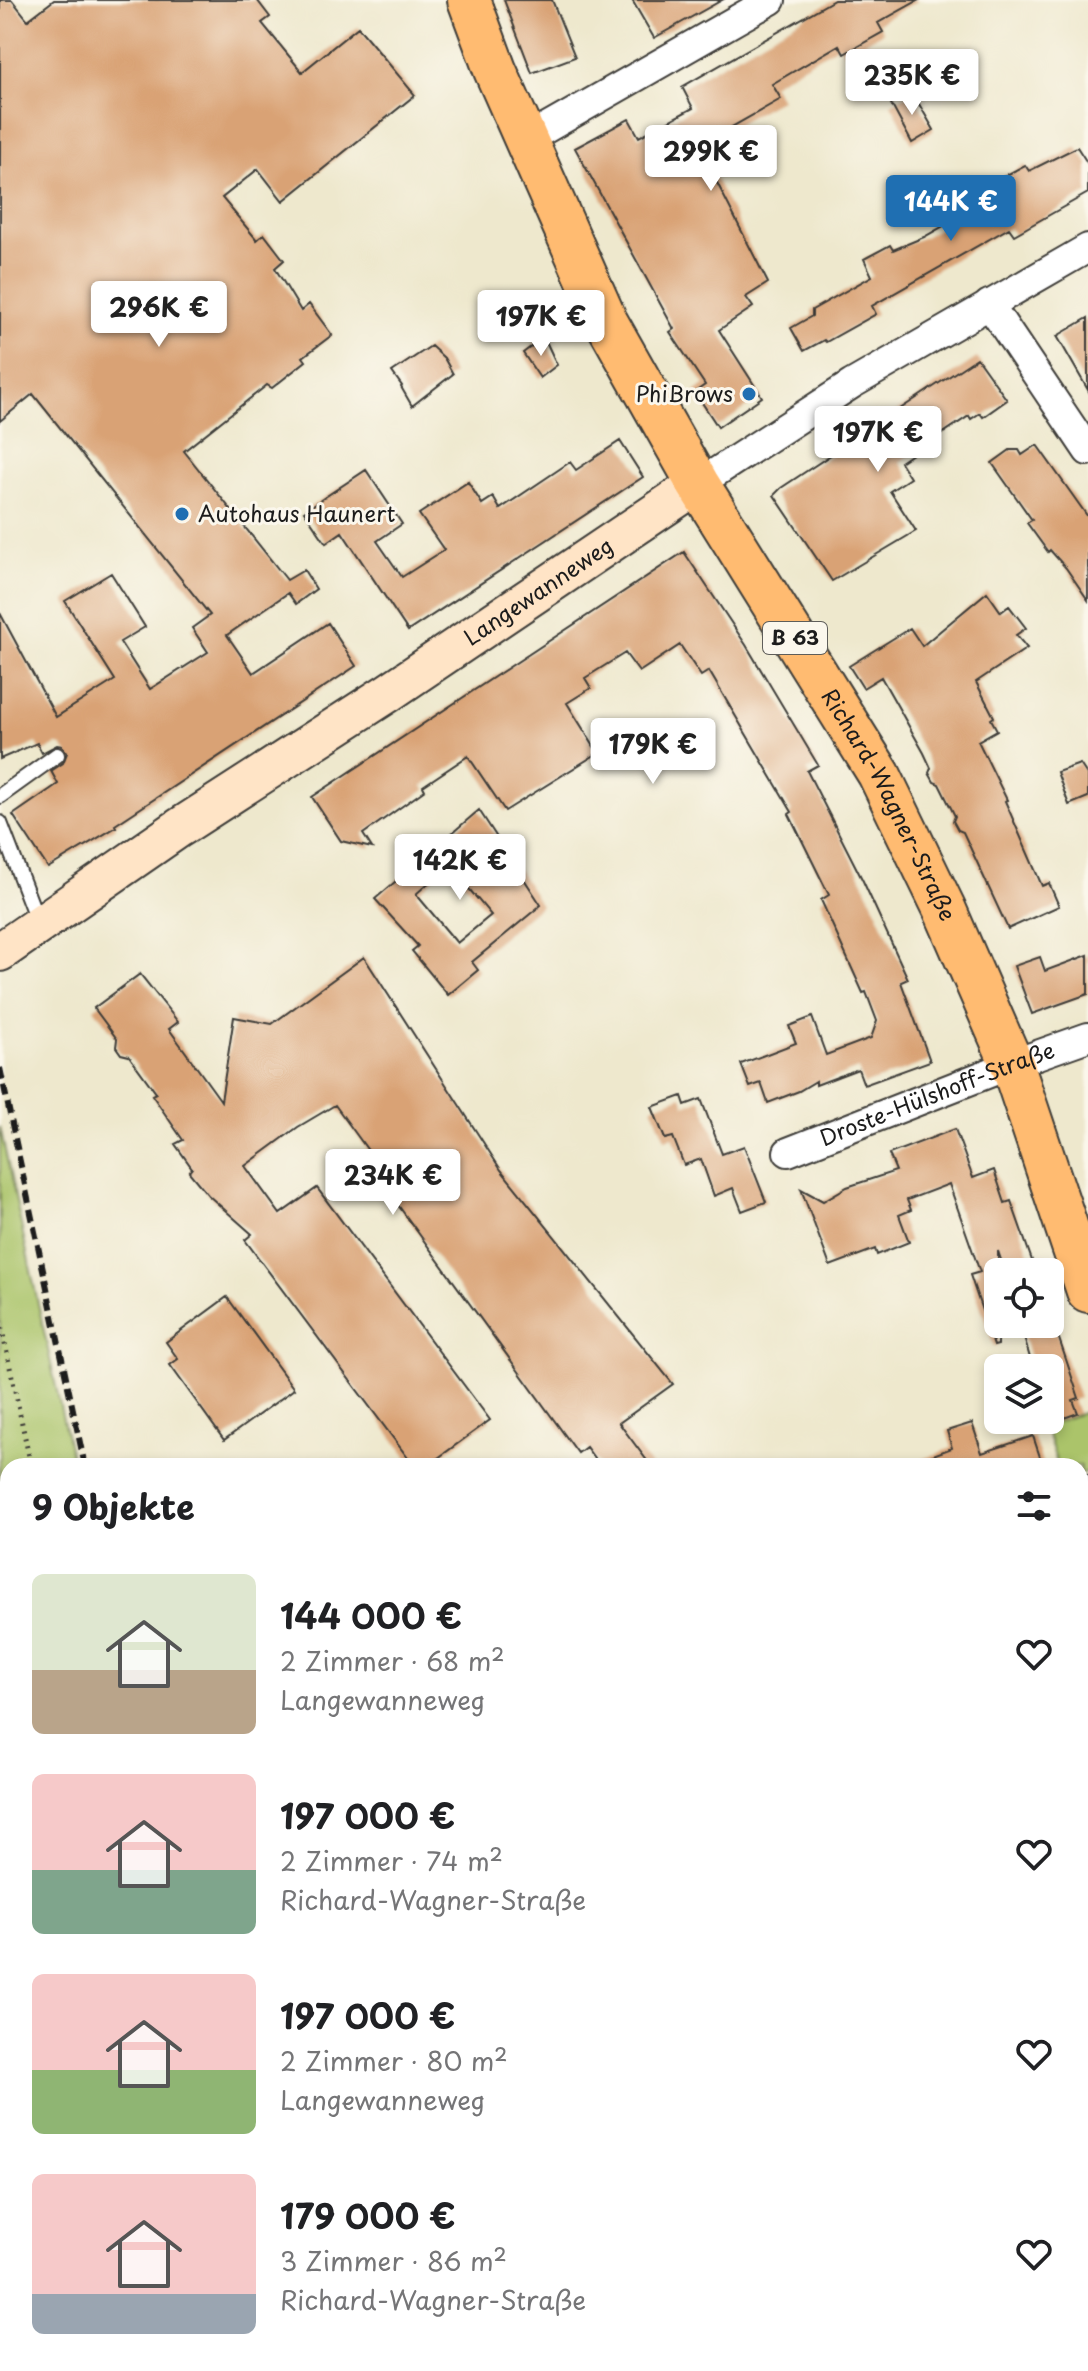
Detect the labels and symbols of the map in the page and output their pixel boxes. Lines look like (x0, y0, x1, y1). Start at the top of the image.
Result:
pin: 235K € (847, 49, 977, 117)
pin: 299K € (646, 125, 776, 193)
pin: 144K € (886, 175, 1016, 243)
pin: 296K € (94, 281, 224, 349)
pin: 197K € (476, 290, 606, 358)
place label: PhiBrows (636, 376, 733, 409)
marker: PhiBrows (740, 385, 758, 403)
pin: 197K € (813, 406, 943, 474)
place label: Autohaus Haunert (198, 496, 395, 529)
marker: Autohaus Haunert (173, 505, 191, 523)
street label: Langewanneweg (456, 528, 619, 653)
road number: B 63 (763, 622, 827, 654)
street label: Richard-Wagner-Straße (815, 682, 965, 925)
pin: 179K € (588, 718, 718, 786)
pin: 142K € (395, 834, 525, 902)
street label: Droste-Hülshoff-Straße (814, 1032, 1059, 1153)
pin: 234K € (328, 1149, 458, 1217)

